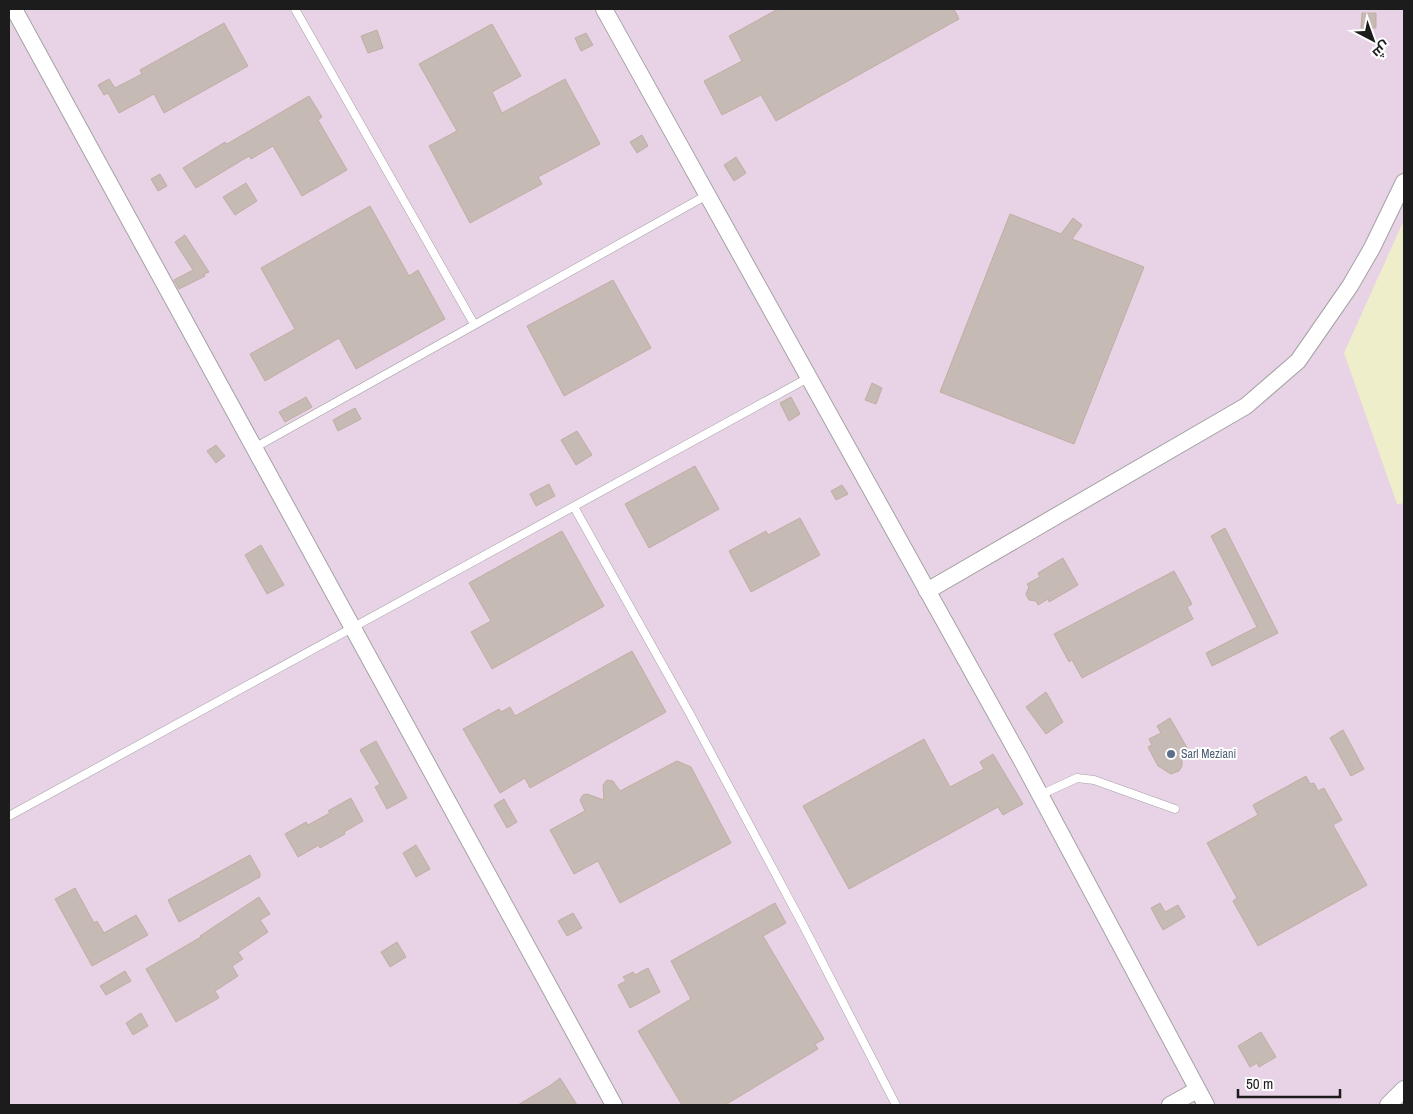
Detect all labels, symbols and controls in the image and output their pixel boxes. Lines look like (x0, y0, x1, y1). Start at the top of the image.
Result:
north arrow (1348, 15, 1398, 65)
text: ش (1369, 37, 1394, 63)
place label: Sarl Meziani (1181, 746, 1236, 762)
marker: Sarl Meziani (1165, 748, 1177, 760)
scale bar (1238, 1066, 1340, 1098)
text: 50 m (1246, 1073, 1273, 1094)

